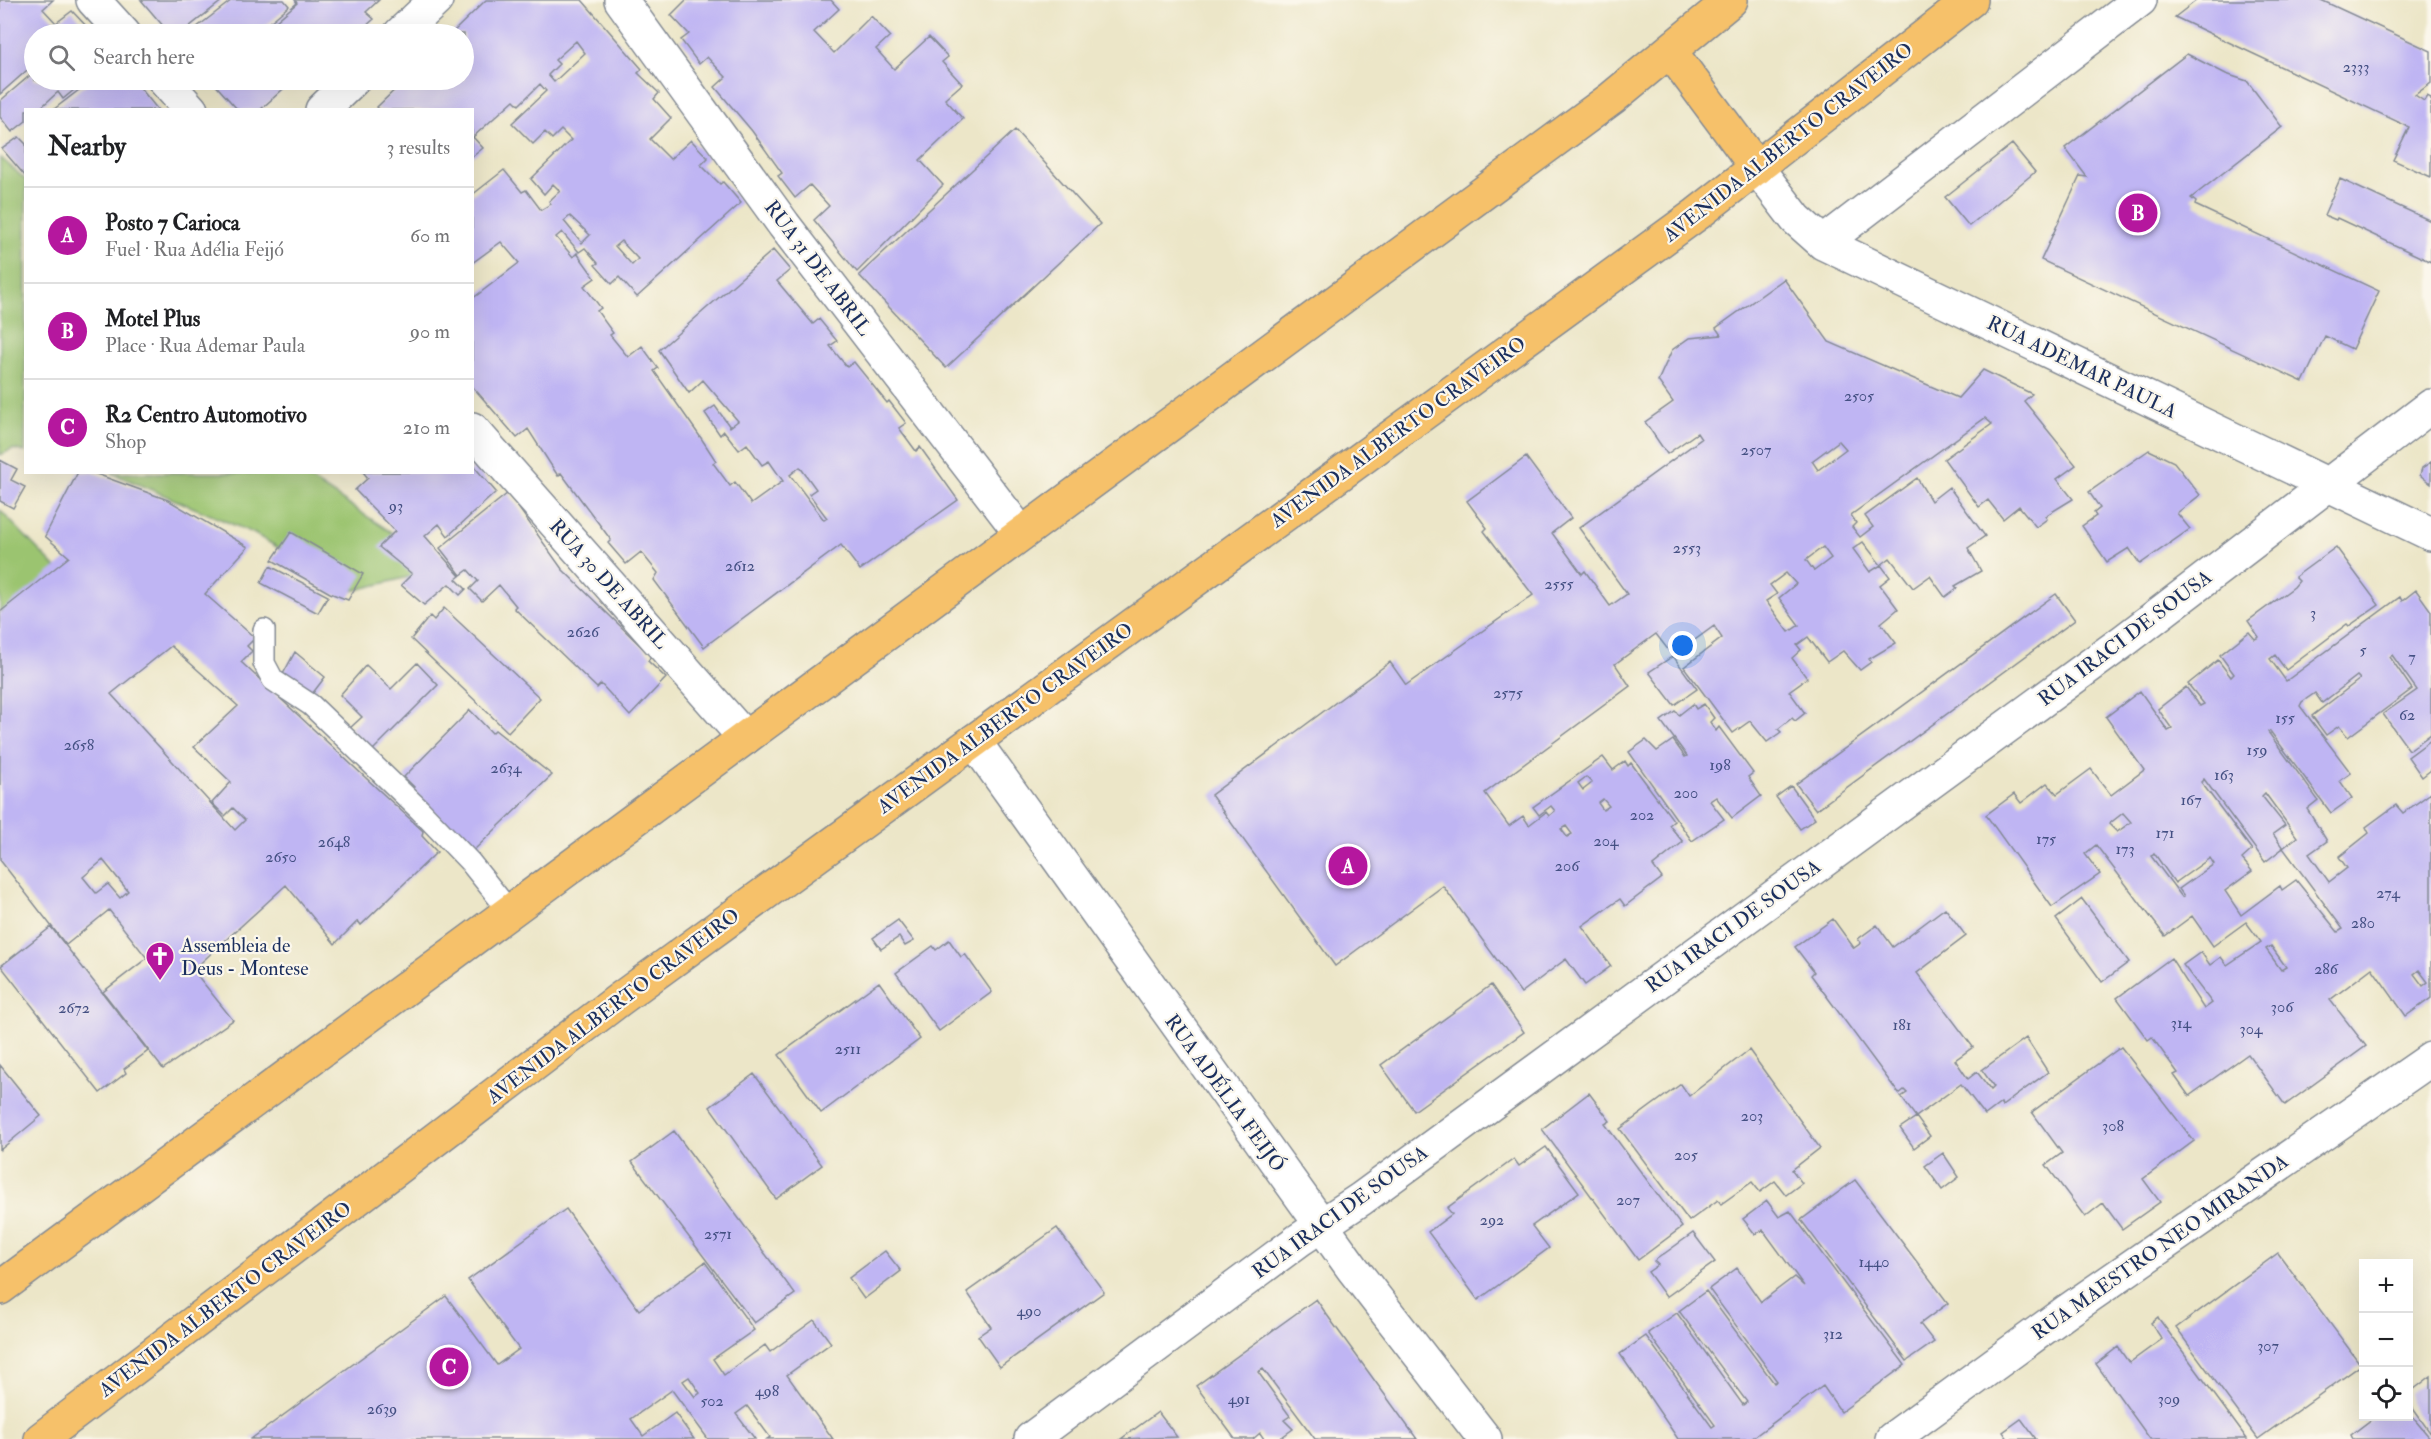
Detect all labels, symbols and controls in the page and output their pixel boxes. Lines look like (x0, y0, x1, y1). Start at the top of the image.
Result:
search box (24, 24, 474, 90)
street label: AVENIDA ALBERTO CRAVEIRO (1657, 37, 1918, 248)
icon: search (45, 41, 78, 74)
text: Search here (93, 43, 195, 71)
house number: 2333 (2343, 57, 2369, 77)
text: Nearby (48, 131, 126, 163)
text: 3 results (387, 135, 450, 160)
pin: B (2118, 190, 2158, 236)
street label: RUA 31 DE ABRIL (759, 195, 877, 341)
text: Posto 7 Carioca (105, 209, 240, 237)
text: A (61, 223, 74, 248)
text: 60 m (410, 223, 450, 248)
text: Fuel · Rua Adélia Feijó (105, 237, 284, 262)
text: Motel Plus (105, 305, 200, 333)
street label: RUA ADEMAR PAULA (1983, 310, 2181, 424)
text: B (61, 319, 74, 344)
text: 90 m (410, 319, 450, 344)
street label: AVENIDA ALBERTO CRAVEIRO (1264, 331, 1531, 534)
text: Place · Rua Ademar Paula (105, 333, 305, 358)
house number: 2505 (1844, 386, 1874, 406)
text: R2 Centro Automotivo (105, 401, 307, 429)
text: C (60, 415, 75, 440)
text: 210 m (403, 415, 450, 440)
text: Shop (105, 429, 146, 454)
house number: 2507 (1741, 440, 1772, 460)
house number: 93 (388, 496, 403, 516)
street label: RUA 30 DE ABRIL (544, 514, 674, 655)
house number: 2553 (1673, 538, 1701, 558)
house number: 2612 (725, 556, 755, 576)
street label: RUA IRACI DE SOUSA (2033, 564, 2217, 712)
house number: 2555 (1544, 574, 1574, 594)
house number: 3 (2310, 603, 2316, 623)
street label: AVENIDA ALBERTO CRAVEIRO (871, 617, 1138, 820)
house number: 2626 (567, 622, 600, 642)
your location (1668, 631, 1697, 660)
house number: 5 (2359, 640, 2367, 660)
house number: 7 (2408, 647, 2416, 667)
house number: 2575 (1493, 683, 1523, 703)
house number: 62 (2399, 705, 2415, 725)
house number: 155 (2275, 708, 2295, 728)
house number: 2658 (64, 735, 95, 755)
house number: 159 (2247, 740, 2267, 760)
house number: 198 (1709, 755, 1731, 775)
house number: 2634 (491, 758, 523, 778)
house number: 163 (2214, 765, 2234, 785)
house number: 200 (1674, 783, 1698, 803)
house number: 167 (2180, 790, 2202, 810)
house number: 202 (1630, 805, 1654, 825)
house number: 171 (2156, 823, 2174, 843)
house number: 175 (2036, 829, 2056, 849)
house number: 204 (1594, 831, 1620, 851)
house number: 2648 (318, 832, 351, 852)
house number: 173 (2115, 839, 2135, 859)
pin: A (1328, 844, 1368, 888)
house number: 2650 (265, 847, 297, 867)
street label: RUA IRACI DE SOUSA (1640, 854, 1826, 998)
house number: 206 (1555, 856, 1580, 876)
house number: 274 (2376, 883, 2401, 903)
street label: AVENIDA ALBERTO CRAVEIRO (481, 903, 744, 1110)
house number: 280 (2351, 913, 2375, 933)
place label: Assembleia de Deus - Montese (180, 933, 309, 981)
church icon: Assembleia de Deus - Montese (144, 940, 176, 982)
house number: 286 (2314, 959, 2339, 979)
house number: 306 (2271, 997, 2294, 1017)
house number: 2672 (58, 998, 90, 1018)
street label: RUA ADÉLIA FEIJÓ (1159, 1009, 1291, 1177)
house number: 314 (2171, 1013, 2193, 1033)
house number: 181 (1893, 1015, 1911, 1035)
house number: 304 (2240, 1019, 2264, 1039)
house number: 2511 (835, 1039, 861, 1059)
house number: 203 (1741, 1106, 1763, 1126)
house number: 308 (2102, 1116, 2124, 1136)
street label: RUA IRACI DE SOUSA (1247, 1140, 1433, 1284)
house number: 205 (1674, 1145, 1698, 1165)
street label: RUA MAESTRO NEO MIRANDA (2027, 1148, 2293, 1345)
house number: 207 (1616, 1190, 1640, 1210)
street label: AVENIDA ALBERTO CRAVEIRO (93, 1196, 356, 1403)
house number: 292 (1480, 1210, 1504, 1230)
house number: 2571 (704, 1224, 732, 1244)
house number: 1440 (1858, 1252, 1890, 1272)
map controls (2359, 1259, 2413, 1421)
button: + (2359, 1259, 2413, 1313)
house number: 490 (1016, 1301, 1042, 1321)
button: − (2359, 1313, 2413, 1367)
house number: 312 (1823, 1324, 1843, 1344)
house number: 307 (2257, 1336, 2280, 1356)
pin: C (430, 1344, 468, 1390)
button: locate (2359, 1367, 2413, 1421)
house number: 498 (755, 1381, 780, 1401)
house number: 491 (1228, 1389, 1250, 1409)
house number: 309 (2158, 1389, 2180, 1409)
house number: 502 (700, 1391, 724, 1411)
house number: 2639 (367, 1399, 397, 1419)

